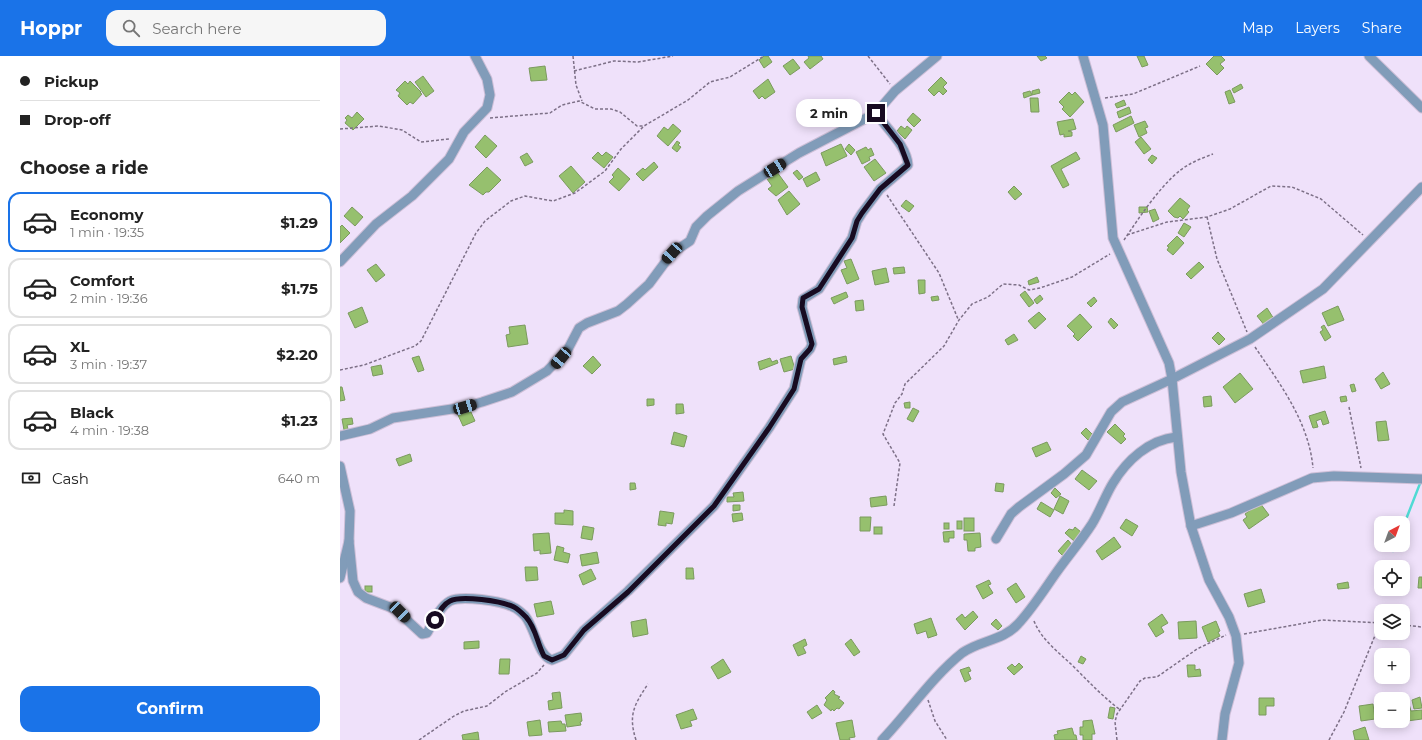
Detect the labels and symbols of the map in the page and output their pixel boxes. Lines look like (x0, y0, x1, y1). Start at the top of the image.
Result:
callout: 2 min (796, 99, 862, 127)
route end (867, 104, 885, 122)
car (762, 157, 788, 179)
car (660, 240, 684, 266)
car (549, 345, 573, 371)
car (452, 398, 478, 416)
north arrow (1374, 516, 1410, 552)
car (387, 599, 413, 625)
route start (426, 611, 444, 629)

